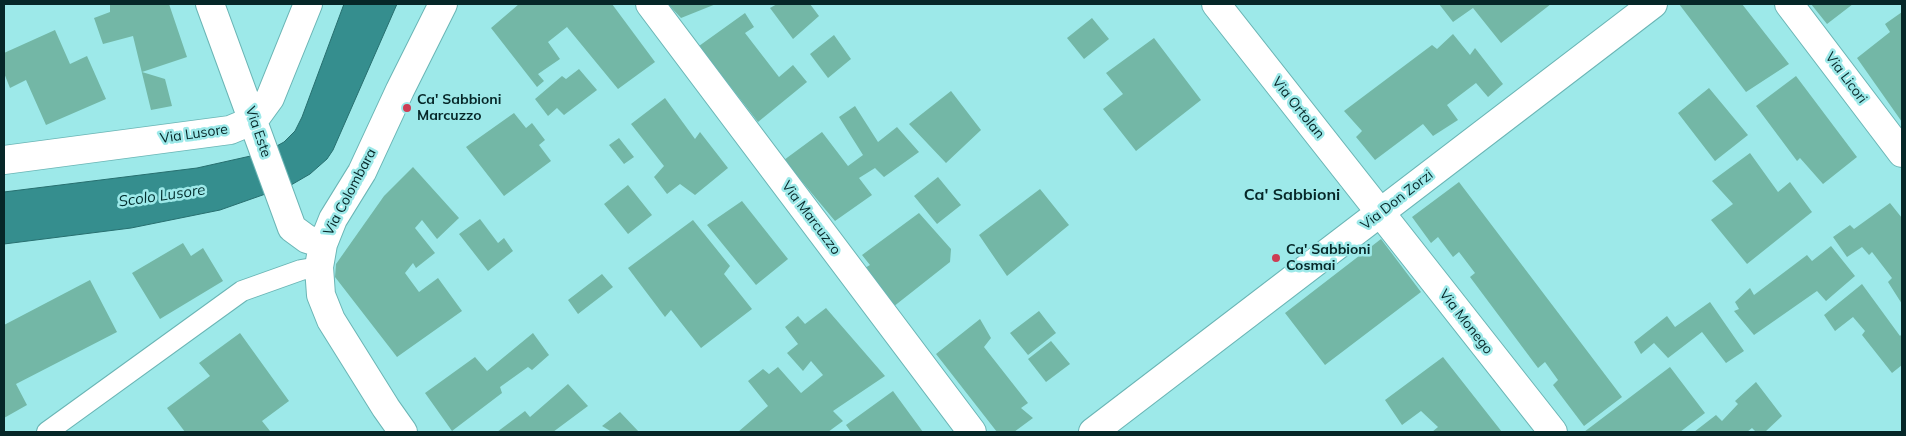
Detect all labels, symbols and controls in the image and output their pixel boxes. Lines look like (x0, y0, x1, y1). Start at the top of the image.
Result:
street label: Via Licori (1821, 49, 1871, 107)
street label: Via Ortolan (1268, 74, 1328, 142)
place label: Ca' Sabbioni Marcuzzo (417, 92, 501, 124)
marker: Ca' Sabbioni Marcuzzo (401, 102, 413, 114)
street label: Via Este (241, 104, 275, 160)
street label: Via Lusore (159, 121, 229, 147)
street label: Via Colombara (320, 146, 380, 238)
street label: Via Don Zorzi (1357, 167, 1437, 233)
street label: Via Marcuzzo (778, 178, 844, 258)
water label: Scolo Lusore (117, 181, 207, 211)
district label: Ca' Sabbioni (1244, 185, 1340, 205)
place label: Ca' Sabbioni Cosmai (1286, 242, 1370, 274)
marker: Ca' Sabbioni Cosmai (1270, 252, 1282, 264)
street label: Via Monego (1436, 286, 1496, 358)

